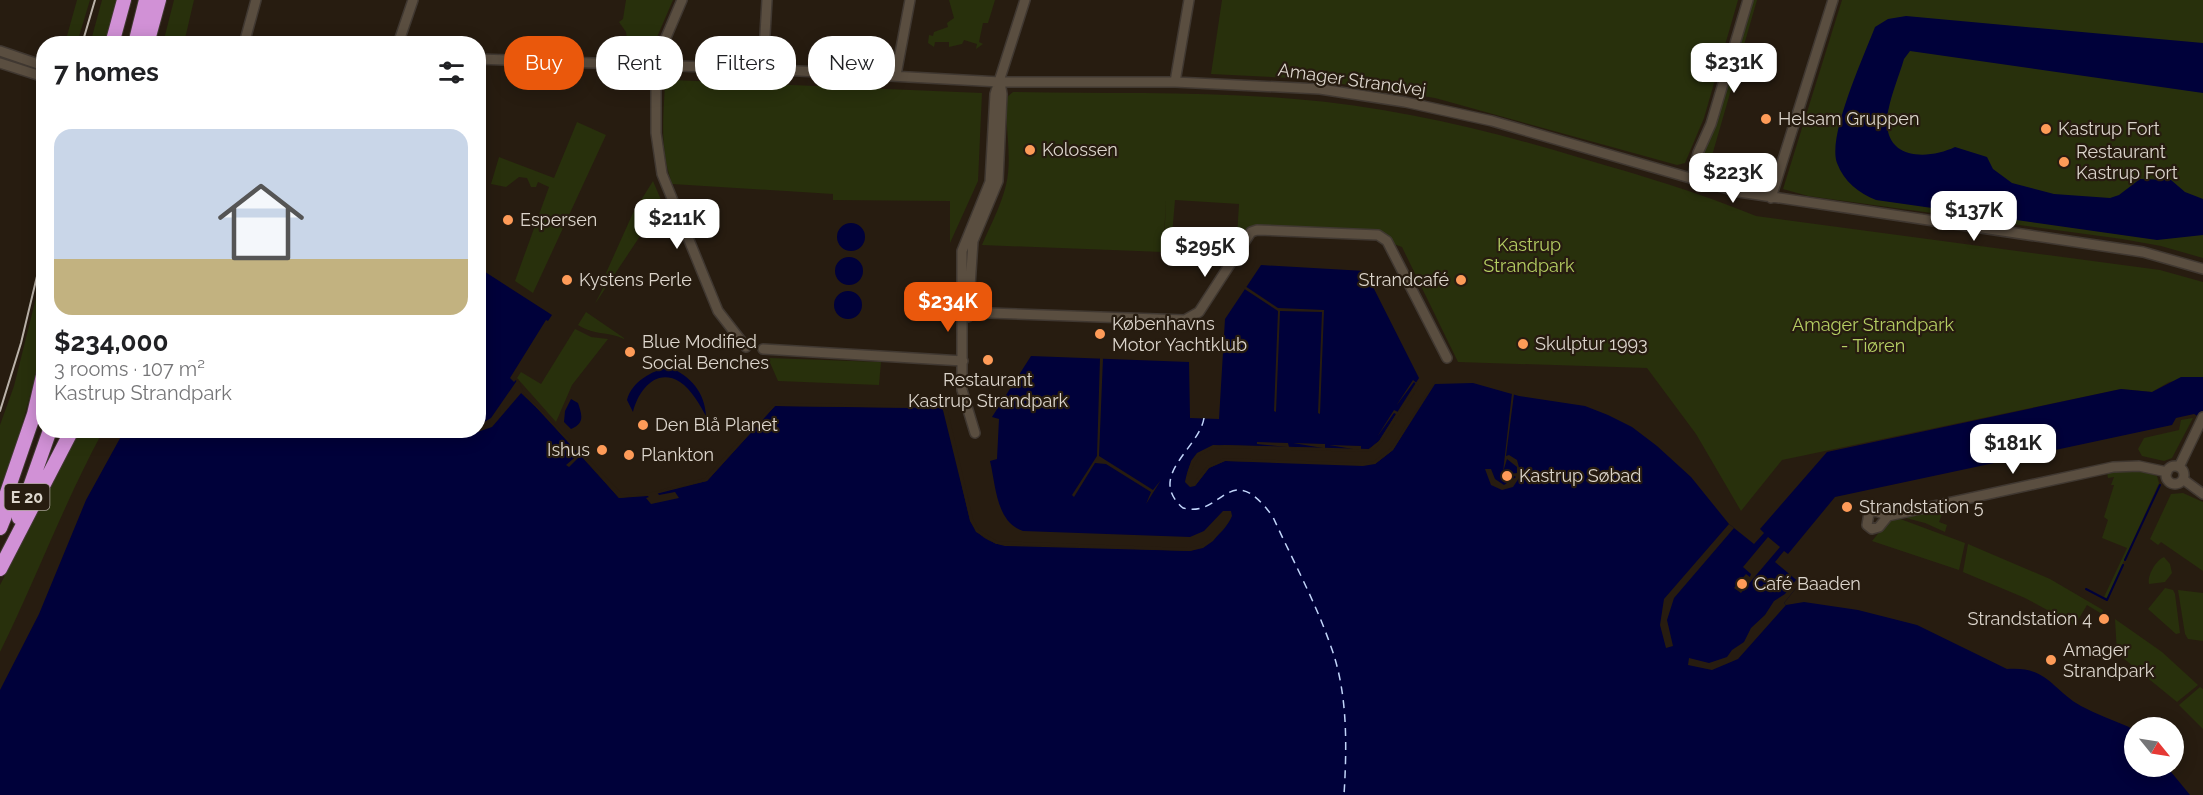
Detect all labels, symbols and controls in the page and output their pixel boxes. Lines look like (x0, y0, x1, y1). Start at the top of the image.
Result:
chip: Buy (504, 36, 584, 90)
chip: Rent (596, 36, 683, 90)
chip: Filters (695, 36, 796, 90)
chip: New (808, 36, 895, 90)
pin: $231K (1692, 43, 1776, 94)
text: $231K (1705, 50, 1763, 74)
icon: filters (435, 56, 468, 89)
text: 7 homes (54, 57, 159, 87)
street label: Amager Strandvej (1277, 59, 1427, 100)
place label: Helsam Gruppen (1778, 108, 1919, 129)
marker: Helsam Gruppen (1759, 112, 1773, 126)
place label: Kastrup Fort (2058, 118, 2160, 139)
marker: Kastrup Fort (2039, 122, 2053, 136)
place label: Kolossen (1042, 139, 1118, 160)
place label: Restaurant Kastrup Fort (2076, 141, 2178, 183)
marker: Kolossen (1023, 143, 1037, 157)
pin: $223K (1691, 153, 1775, 204)
marker: Restaurant Kastrup Fort (2057, 155, 2071, 169)
text: $223K (1703, 160, 1763, 184)
icon: home (207, 168, 315, 276)
pin: $137K (1932, 191, 2016, 242)
text: $137K (1945, 198, 2003, 222)
pin: $211K (635, 199, 719, 250)
text: $211K (648, 206, 706, 230)
place label: Espersen (520, 209, 597, 230)
marker: Espersen (501, 213, 515, 227)
pin: $295K (1163, 227, 1247, 278)
text: $295K (1175, 234, 1235, 258)
park label: Kastrup Strandpark (1483, 234, 1575, 276)
place label: Kystens Perle (579, 269, 692, 290)
place label: Strandcafé (1359, 269, 1449, 290)
marker: Kystens Perle (560, 273, 574, 287)
marker: Strandcafé (1454, 273, 1468, 287)
pin: $234K (906, 282, 990, 333)
text: $234K (918, 289, 978, 313)
place label: Københavns Motor Yachtklub (1112, 313, 1247, 355)
park label: Amager Strandpark - Tiøren (1792, 314, 1954, 356)
text: $234,000 (54, 327, 168, 357)
marker: Københavns Motor Yachtklub (1093, 327, 1107, 341)
place label: Blue Modified Social Benches (642, 331, 769, 373)
place label: Skulptur 1993 (1535, 333, 1648, 354)
marker: Skulptur 1993 (1516, 337, 1530, 351)
marker: Blue Modified Social Benches (623, 345, 637, 359)
marker: Restaurant Kastrup Strandpark (981, 353, 995, 367)
text: 3 rooms · 107 m² (54, 357, 205, 381)
place label: Restaurant Kastrup Strandpark (908, 369, 1069, 411)
text: Kastrup Strandpark (54, 381, 232, 405)
place label: Den Blå Planet (655, 414, 778, 435)
marker: Den Blå Planet (636, 418, 650, 432)
pin: $181K (1971, 424, 2055, 475)
text: $181K (1984, 431, 2042, 455)
place label: Ishus (547, 439, 590, 460)
marker: Ishus (595, 443, 609, 457)
place label: Plankton (641, 444, 714, 465)
marker: Plankton (622, 448, 636, 462)
place label: Kastrup Søbad (1519, 465, 1642, 486)
marker: Kastrup Søbad (1500, 469, 1514, 483)
road number: E 20 (4, 484, 50, 510)
place label: Strandstation 5 (1859, 496, 1984, 517)
marker: Strandstation 5 (1840, 500, 1854, 514)
place label: Café Baaden (1754, 573, 1861, 594)
marker: Café Baaden (1735, 577, 1749, 591)
place label: Strandstation 4 (1967, 608, 2092, 629)
marker: Strandstation 4 (2097, 612, 2111, 626)
place label: Amager Strandpark (2063, 639, 2155, 681)
marker: Amager Strandpark (2044, 653, 2058, 667)
north arrow (2124, 717, 2184, 777)
map controls (2124, 717, 2184, 777)

